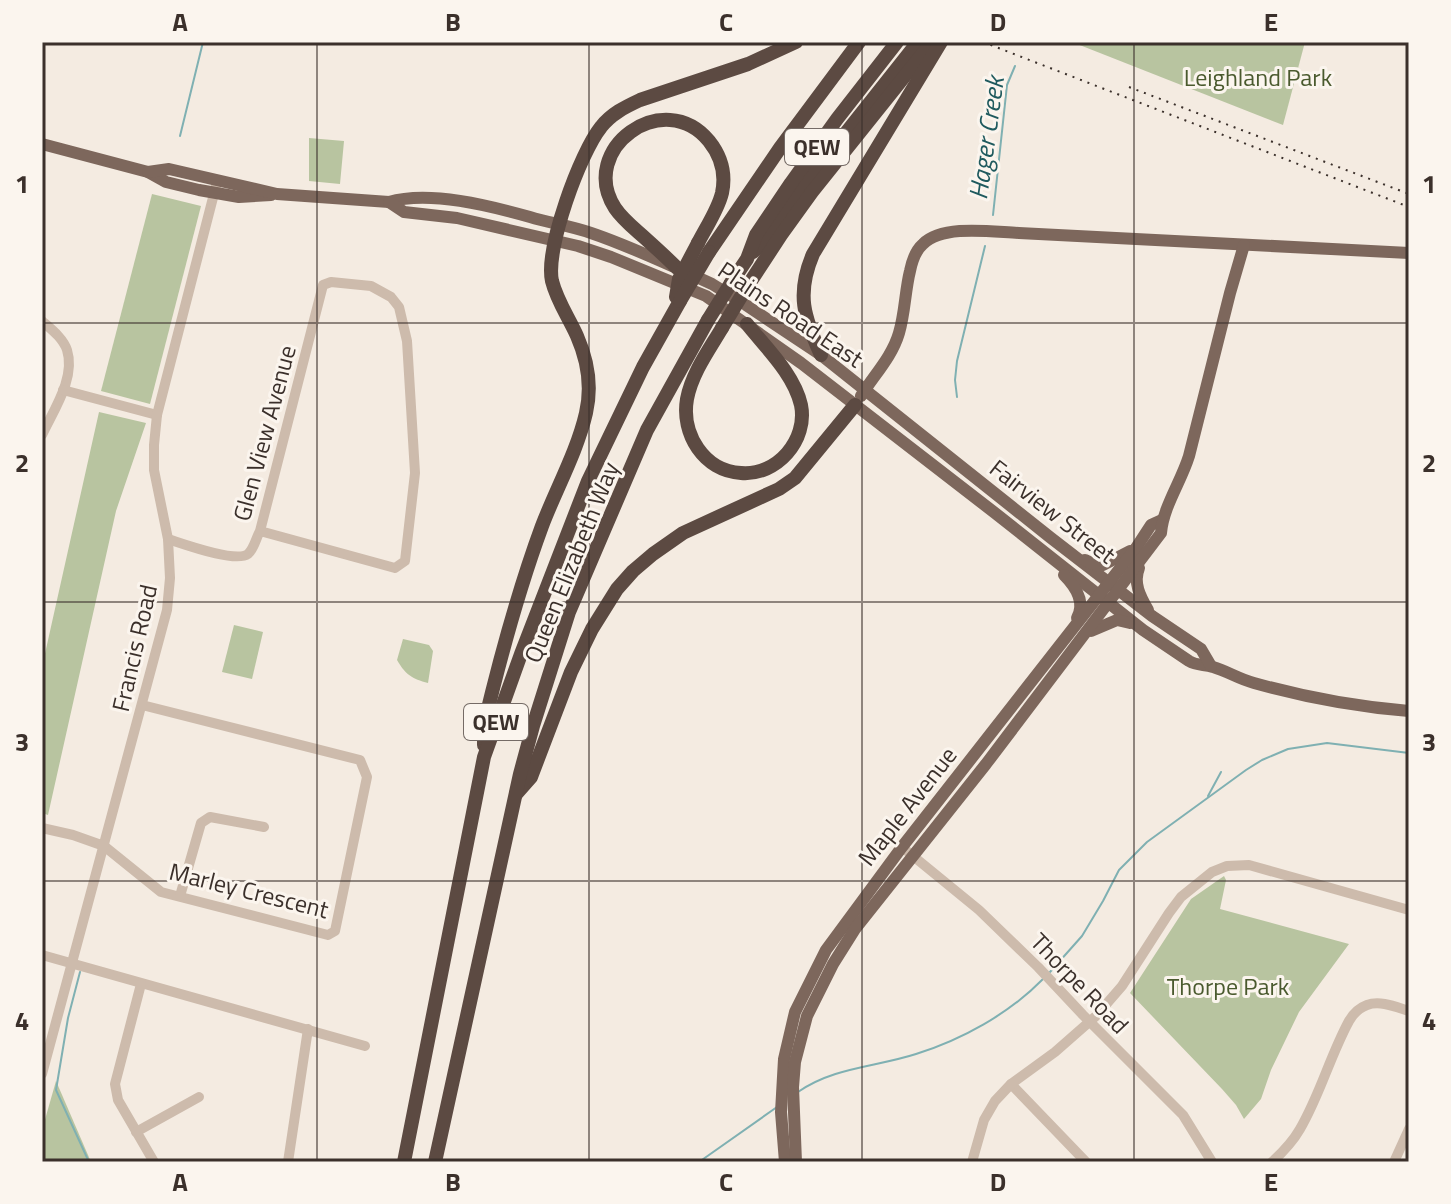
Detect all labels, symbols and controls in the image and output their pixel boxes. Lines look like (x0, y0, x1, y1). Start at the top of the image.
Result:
text: A (172, 2, 188, 41)
text: B (445, 2, 461, 41)
text: C (719, 2, 733, 41)
text: D (990, 2, 1006, 41)
text: E (1264, 2, 1278, 41)
park label: Leighland Park (1184, 59, 1333, 95)
water label: Hager Creek (958, 71, 1014, 202)
road number: QEW (785, 129, 849, 165)
text: 1 (15, 164, 29, 203)
text: 1 (1422, 164, 1436, 203)
street label: Plains Road East (711, 252, 871, 376)
street label: Glen View Avenue (223, 341, 305, 525)
text: 2 (15, 443, 29, 482)
text: 2 (1422, 443, 1436, 482)
street label: Fairview Street (982, 450, 1124, 572)
street label: Queen Elizabeth Way (514, 456, 628, 668)
street label: Francis Road (102, 581, 166, 715)
road number: QEW (464, 704, 528, 740)
text: 3 (15, 722, 29, 761)
text: 3 (1422, 722, 1436, 761)
street label: Maple Avenue (849, 739, 965, 873)
street label: Marley Crescent (166, 853, 333, 927)
street label: Thorpe Road (1022, 924, 1138, 1042)
park label: Thorpe Park (1167, 968, 1290, 1004)
text: 4 (15, 1001, 29, 1040)
text: 4 (1422, 1001, 1436, 1040)
text: A (172, 1162, 188, 1201)
text: B (445, 1162, 461, 1201)
text: C (719, 1162, 733, 1201)
text: D (990, 1162, 1006, 1201)
text: E (1264, 1162, 1278, 1201)

